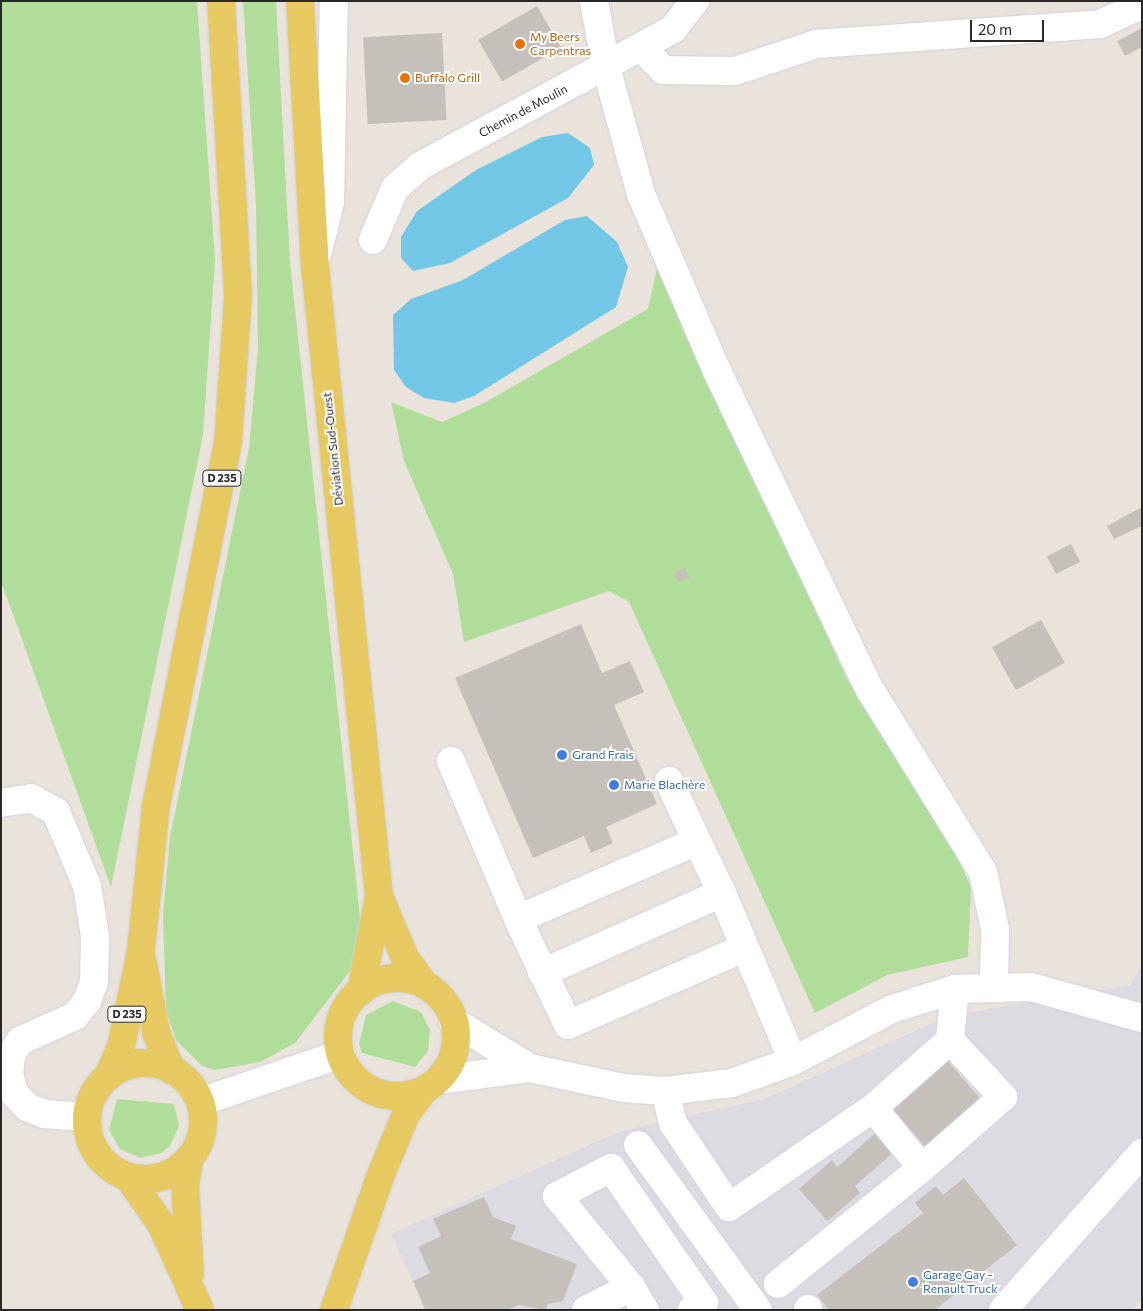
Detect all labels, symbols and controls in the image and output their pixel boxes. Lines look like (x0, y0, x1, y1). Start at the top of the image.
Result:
scale bar (973, 10, 1047, 42)
text: 20 m (978, 20, 1012, 38)
place label: My Beers Carpentras (530, 30, 591, 58)
marker: My Beers Carpentras (514, 38, 526, 50)
place label: Buffalo Grill (415, 71, 480, 85)
marker: Buffalo Grill (399, 72, 411, 84)
street label: Chemin de Moulin (476, 82, 570, 140)
street label: Déviation Sud-Ouest (320, 392, 346, 506)
road number: D 235 (202, 469, 242, 486)
place label: Grand Frais (572, 748, 634, 762)
marker: Grand Frais (556, 749, 568, 761)
place label: Marie Blachère (624, 778, 705, 792)
marker: Marie Blachère (608, 779, 620, 791)
road number: D 235 (107, 1006, 147, 1022)
place label: Garage Gay - Renault Truck (923, 1268, 998, 1296)
marker: Garage Gay - Renault Truck (907, 1276, 919, 1288)

